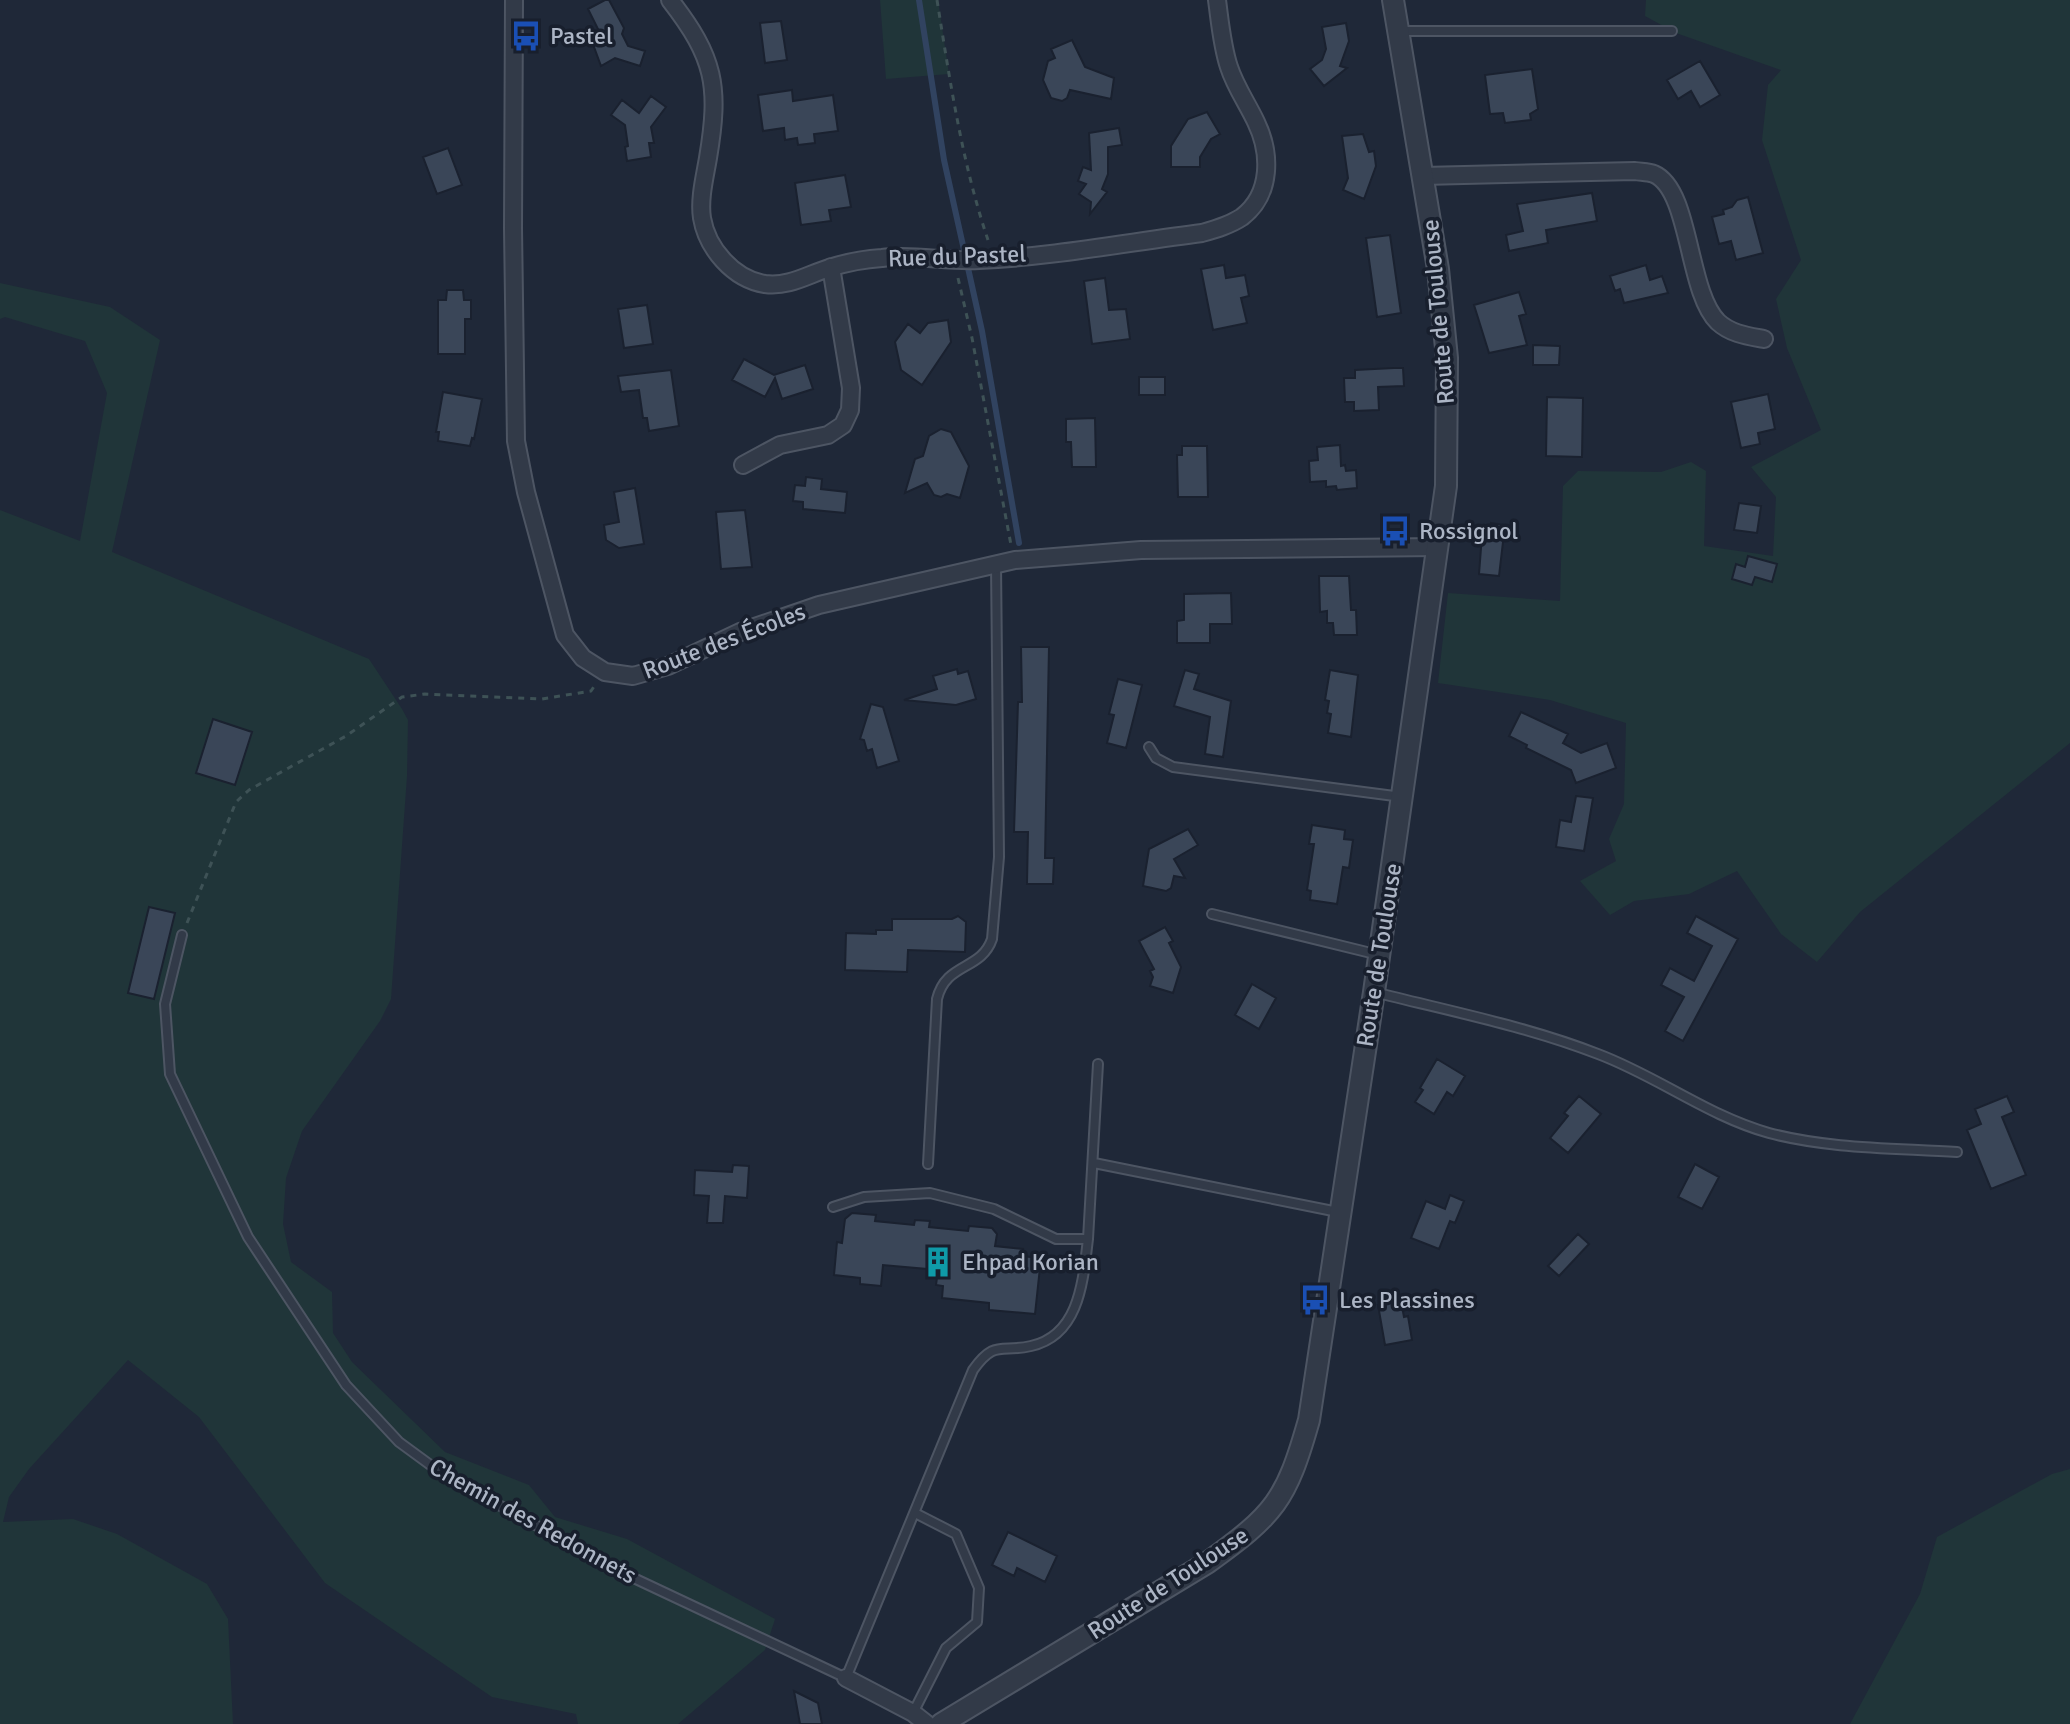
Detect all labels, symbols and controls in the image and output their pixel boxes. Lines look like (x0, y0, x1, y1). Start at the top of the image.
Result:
bus stop icon: Pastel (509, 19, 543, 53)
place label: Pastel (550, 21, 613, 51)
street label: Route de Toulouse (1415, 218, 1461, 406)
street label: Rue du Pastel (887, 239, 1027, 273)
bus stop icon: Rossignol (1378, 514, 1412, 548)
place label: Rossignol (1419, 516, 1518, 546)
street label: Route des Écoles (638, 596, 810, 686)
street label: Route de Toulouse (1350, 861, 1408, 1049)
building icon: Ehpad Korian (921, 1245, 955, 1279)
place label: Ehpad Korian (962, 1247, 1099, 1277)
bus stop icon: Les Plassines (1298, 1283, 1332, 1317)
place label: Les Plassines (1339, 1285, 1475, 1315)
street label: Chemin des Redonnets (424, 1452, 642, 1590)
street label: Route de Toulouse (1082, 1520, 1254, 1646)

